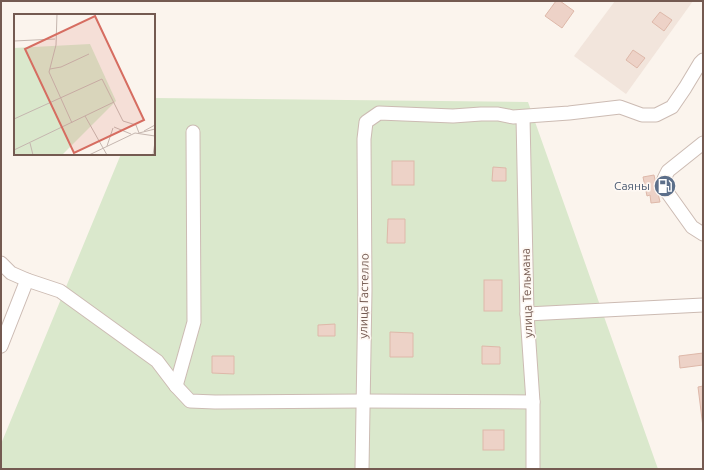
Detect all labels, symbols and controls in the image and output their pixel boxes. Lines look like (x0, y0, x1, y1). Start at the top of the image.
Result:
inset map (14, 14, 155, 155)
fuel station icon: Саяны (652, 173, 678, 199)
place label: Саяны (614, 179, 650, 192)
street label: улица Тельмана (518, 248, 535, 338)
street label: улица Гастелло (356, 253, 371, 339)

